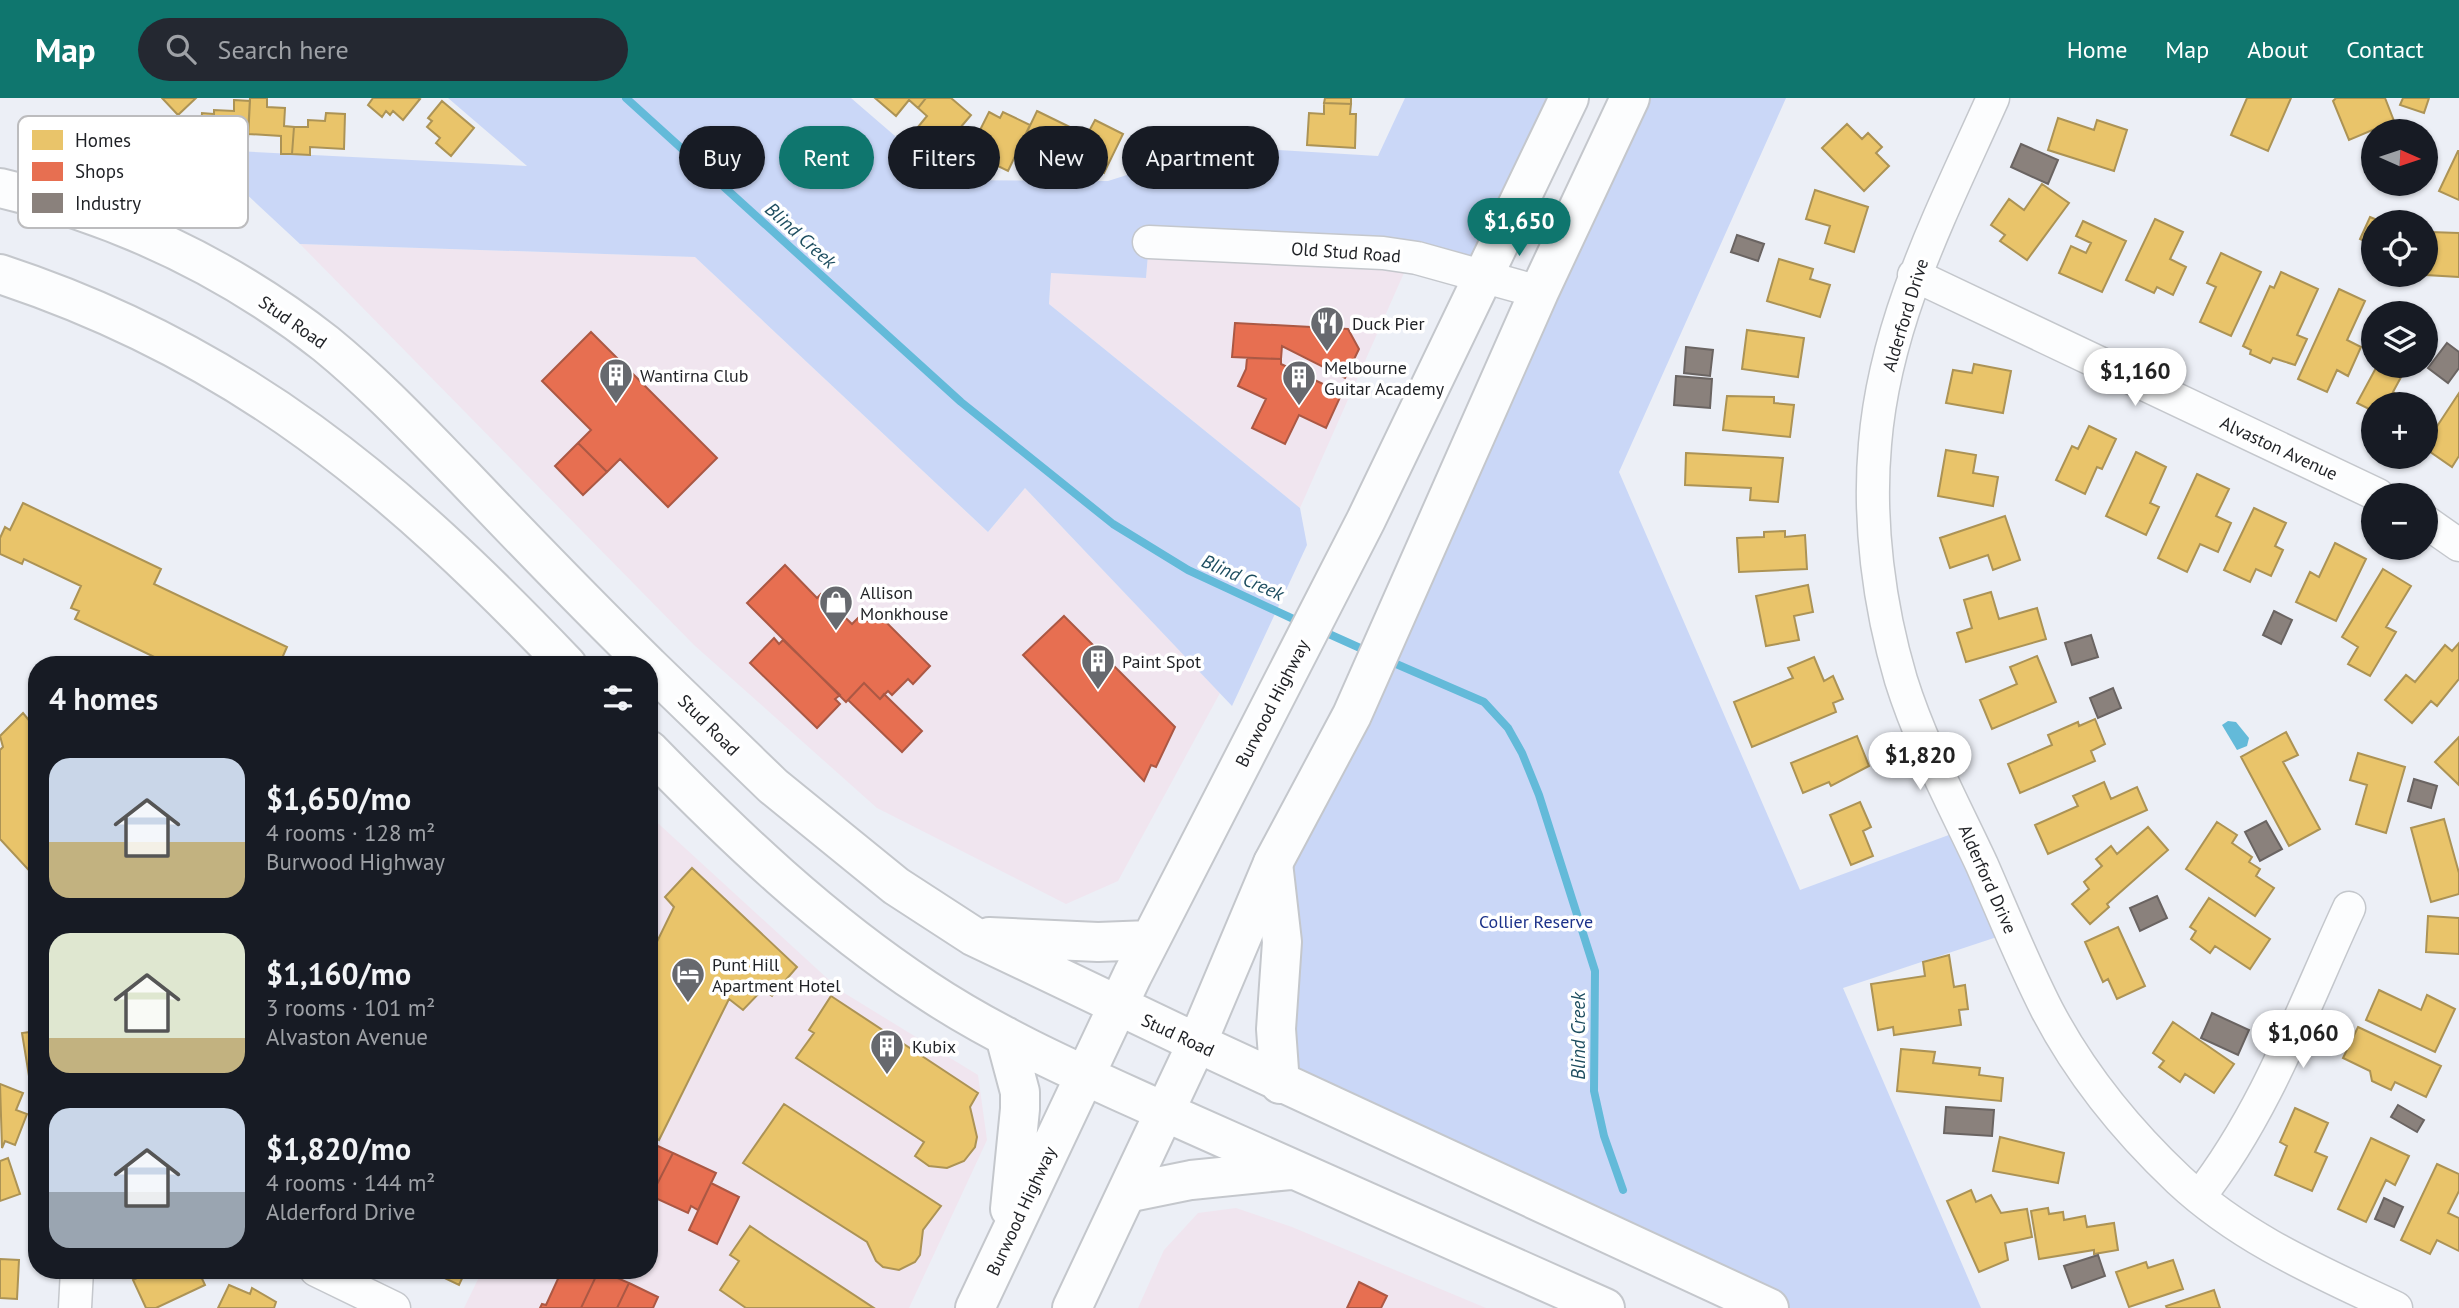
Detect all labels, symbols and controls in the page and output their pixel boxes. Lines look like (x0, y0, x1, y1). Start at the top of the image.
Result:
search box (138, 18, 628, 81)
text: Map (35, 28, 96, 71)
icon: search (162, 30, 200, 68)
text: Search here (218, 33, 349, 66)
text: Home (2067, 34, 2127, 65)
text: Map (2165, 34, 2209, 65)
text: About (2247, 34, 2308, 65)
text: Contact (2346, 34, 2424, 65)
legend (18, 116, 248, 228)
north arrow (2361, 119, 2438, 196)
map controls (2361, 119, 2438, 560)
chip: Buy (679, 126, 765, 189)
chip: Rent (779, 126, 874, 189)
chip: Filters (888, 126, 1000, 189)
chip: New (1014, 126, 1108, 189)
chip: Apartment (1122, 126, 1279, 189)
text: Homes (75, 128, 131, 152)
text: Shops (75, 159, 124, 183)
text: Industry (75, 191, 141, 215)
water label: Blind Creek (761, 197, 843, 274)
pin: $1,650 (1462, 198, 1576, 258)
text: $1,650 (1483, 206, 1555, 235)
button: locate (2361, 210, 2438, 287)
street label: Old Stud Road (1290, 237, 1402, 267)
street label: Alderford Drive (1877, 256, 1933, 374)
street label: Stud Road (254, 290, 332, 354)
button: layers (2361, 301, 2438, 378)
restaurant icon: Duck Pier (1308, 304, 1346, 353)
place label: Duck Pier (1352, 312, 1425, 335)
pin: $1,160 (2078, 348, 2192, 408)
building icon: Wantirna Club (597, 356, 635, 405)
place label: Melbourne Guitar Academy (1324, 356, 1445, 400)
text: $1,160 (2099, 356, 2171, 385)
building icon: Melbourne Guitar Academy (1280, 358, 1318, 407)
place label: Wantirna Club (640, 364, 749, 387)
button: + (2361, 392, 2438, 469)
street label: Alvaston Avenue (2217, 411, 2341, 485)
button: − (2361, 483, 2438, 560)
water label: Blind Creek (1198, 548, 1289, 606)
place label: Allison Monkhouse (860, 581, 948, 625)
shop icon: Allison Monkhouse (817, 583, 855, 632)
street label: Burwood Highway (1230, 635, 1314, 771)
building icon: Paint Spot (1079, 642, 1117, 691)
place label: Paint Spot (1122, 650, 1201, 673)
text: 4 homes (49, 679, 158, 718)
icon: filters (599, 679, 637, 717)
street label: Stud Road (673, 689, 745, 761)
pin: $1,820 (1863, 732, 1977, 792)
text: $1,820 (1884, 740, 1956, 769)
text: $1,650/mo (266, 779, 411, 818)
icon: home (105, 786, 189, 870)
text: 4 rooms · 128 m² (266, 818, 435, 847)
street label: Alderford Drive (1954, 821, 2022, 937)
text: Burwood Highway (266, 847, 445, 876)
park label: Collier Reserve (1479, 910, 1593, 933)
place label: Punt Hill Apartment Hotel (712, 953, 841, 997)
text: $1,160/mo (266, 954, 411, 993)
hotel icon: Punt Hill Apartment Hotel (669, 955, 707, 1004)
icon: home (105, 961, 189, 1045)
water label: Blind Creek (1566, 991, 1590, 1080)
text: 3 rooms · 101 m² (266, 993, 435, 1022)
street label: Stud Road (1138, 1008, 1218, 1062)
pin: $1,060 (2246, 1010, 2360, 1070)
text: $1,060 (2267, 1018, 2339, 1047)
text: Alvaston Avenue (266, 1022, 428, 1051)
building icon: Kubix (868, 1027, 906, 1076)
place label: Kubix (912, 1035, 956, 1058)
text: $1,820/mo (266, 1129, 411, 1168)
icon: home (105, 1136, 189, 1220)
street label: Burwood Highway (981, 1142, 1061, 1279)
text: 4 rooms · 144 m² (266, 1168, 435, 1197)
text: Alderford Drive (266, 1197, 415, 1226)

